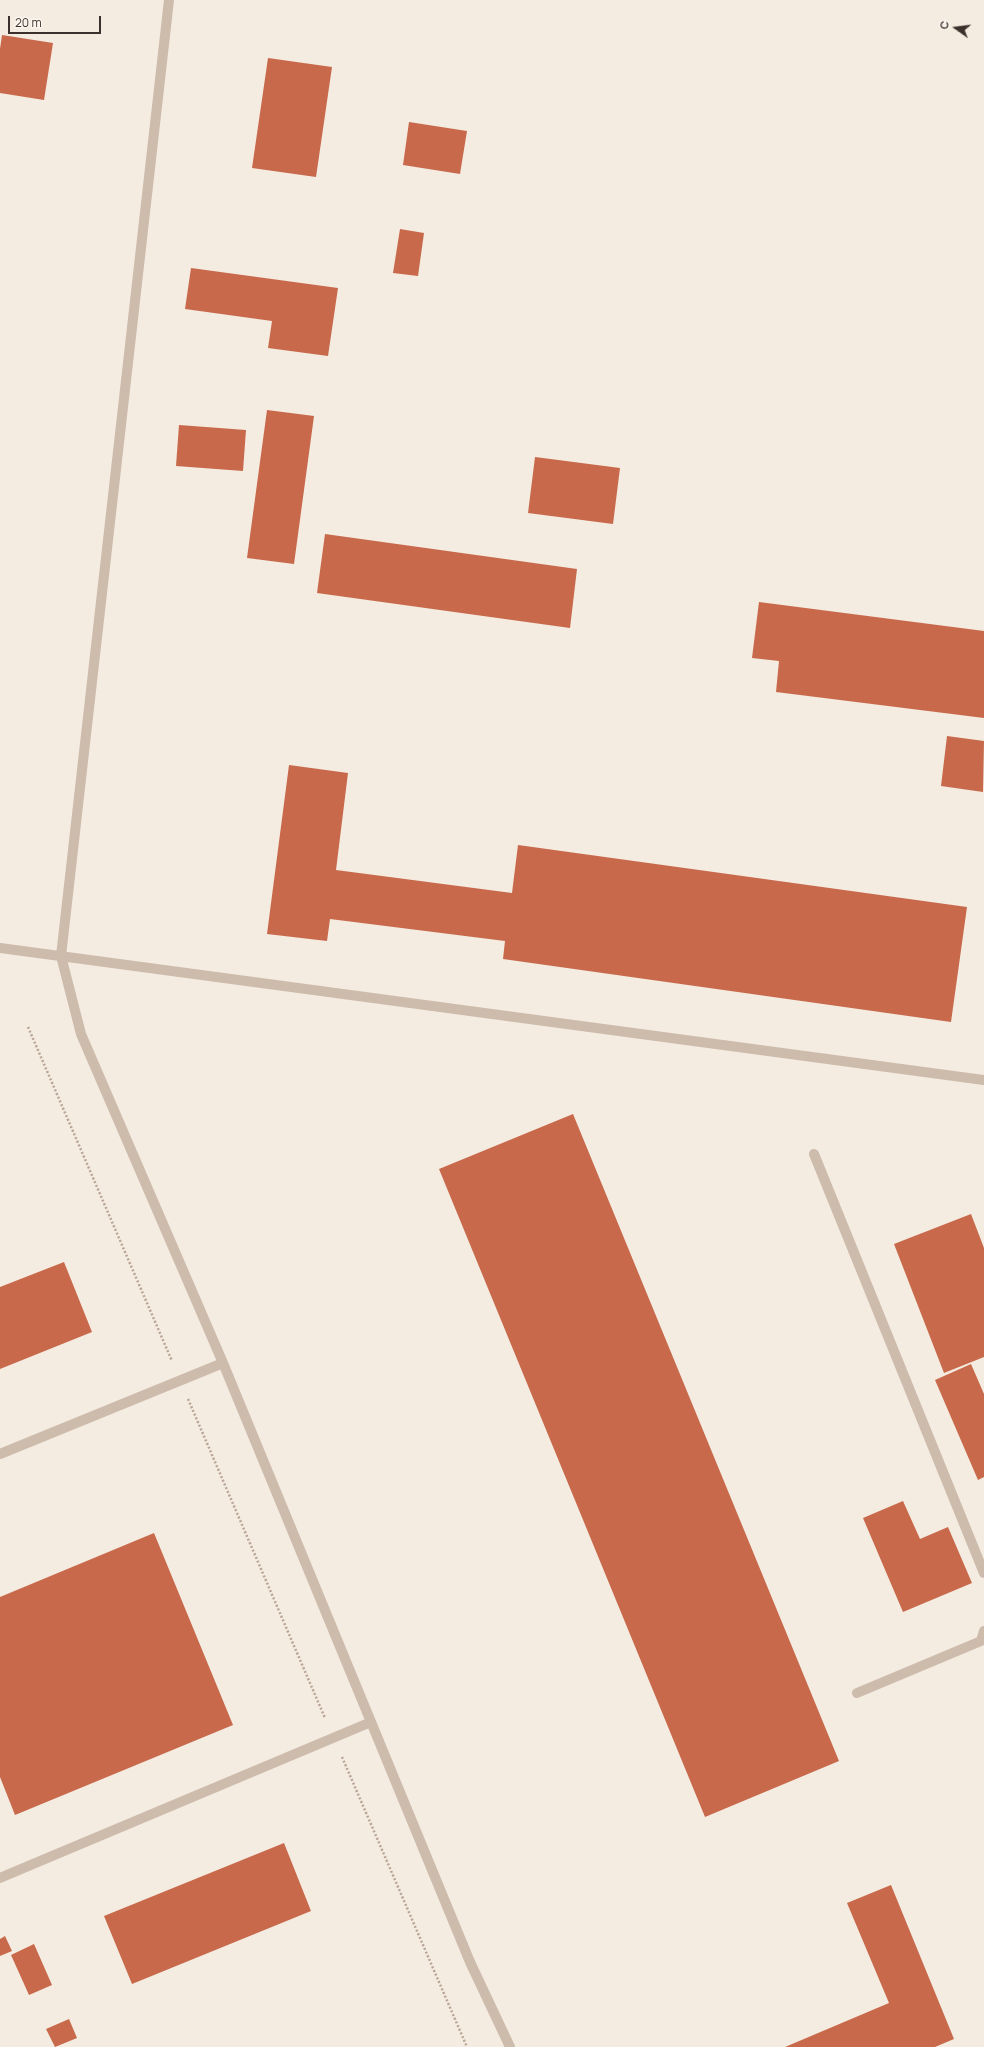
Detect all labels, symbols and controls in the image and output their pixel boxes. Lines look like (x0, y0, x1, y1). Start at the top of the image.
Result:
scale bar (10, 8, 103, 34)
north arrow (936, 8, 976, 48)
text: 20 m (15, 14, 42, 31)
text: С (936, 19, 952, 31)

